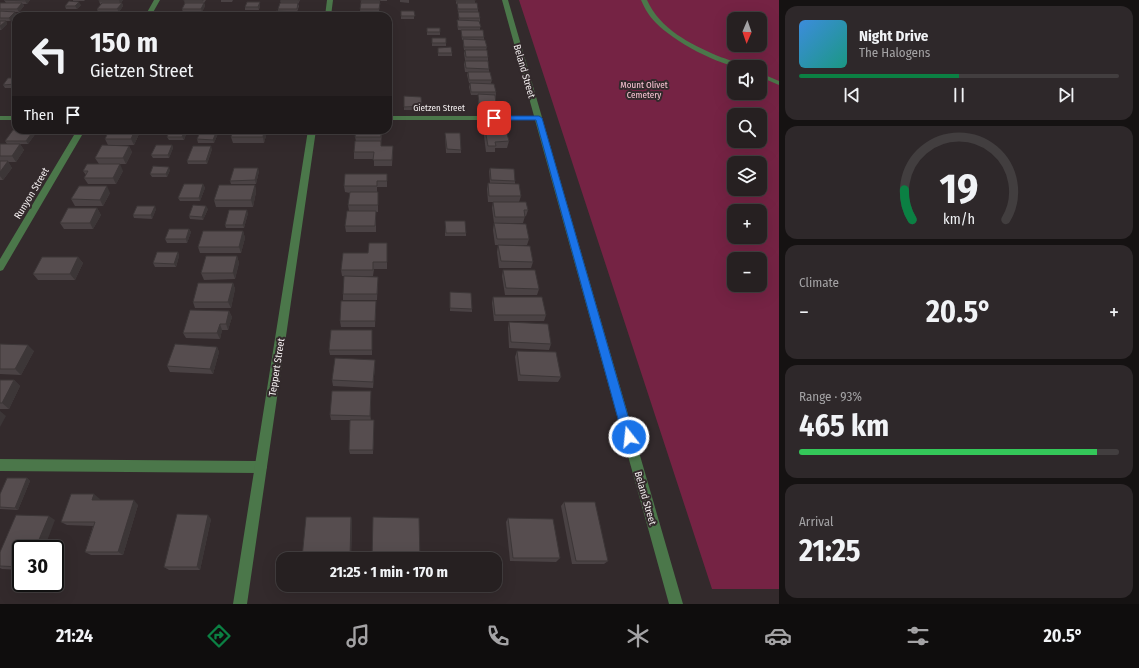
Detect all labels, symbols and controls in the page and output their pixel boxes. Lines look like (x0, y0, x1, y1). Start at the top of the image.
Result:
north arrow (727, 12, 767, 52)
map controls (727, 12, 767, 292)
text: 150 m (90, 26, 158, 59)
text: Night Drive (859, 27, 928, 45)
icon: left (24, 28, 76, 80)
street label: Beland Street (511, 43, 538, 100)
text: The Halogens (859, 45, 930, 60)
text: Gietzen Street (90, 60, 193, 82)
button: sound (727, 60, 767, 100)
park label: Mount Olivet Cemetery (620, 80, 668, 100)
icon: previous (841, 84, 863, 106)
icon: pause (948, 84, 970, 106)
icon: next (1055, 84, 1077, 106)
pin (477, 101, 511, 135)
street label: Gietzen Street (413, 103, 465, 113)
icon: arrive (62, 104, 84, 126)
text: Then (24, 106, 54, 124)
icon: arrive (483, 107, 505, 129)
button: search (727, 108, 767, 148)
button: layers (727, 156, 767, 196)
text: 19 (939, 164, 979, 214)
street label: Runyon Street (12, 165, 52, 221)
button: + (727, 204, 767, 244)
text: km/h (943, 211, 975, 228)
button: − (727, 252, 767, 292)
text: Climate (799, 275, 839, 290)
text: 20.5° (926, 294, 992, 330)
text: − (799, 299, 809, 326)
text: + (1109, 299, 1119, 326)
street label: Teppert Street (267, 337, 288, 397)
text: Range · 93% (799, 389, 862, 404)
text: 465 km (799, 408, 889, 444)
position arrow (608, 416, 650, 458)
street label: Beland Street (632, 470, 659, 527)
text: Arrival (799, 514, 833, 529)
text: 21:25 (799, 533, 861, 569)
speed limit sign: 30 (12, 540, 64, 592)
text: 21:25 · 1 min · 170 m (330, 563, 448, 581)
icon: directions (205, 622, 233, 650)
icon: music (344, 622, 372, 650)
icon: phone (484, 622, 512, 650)
icon: climate (624, 622, 652, 650)
icon: car (764, 622, 792, 650)
icon: filters (904, 622, 932, 650)
text: 21:24 (56, 625, 93, 647)
text: 20.5° (1043, 625, 1083, 647)

